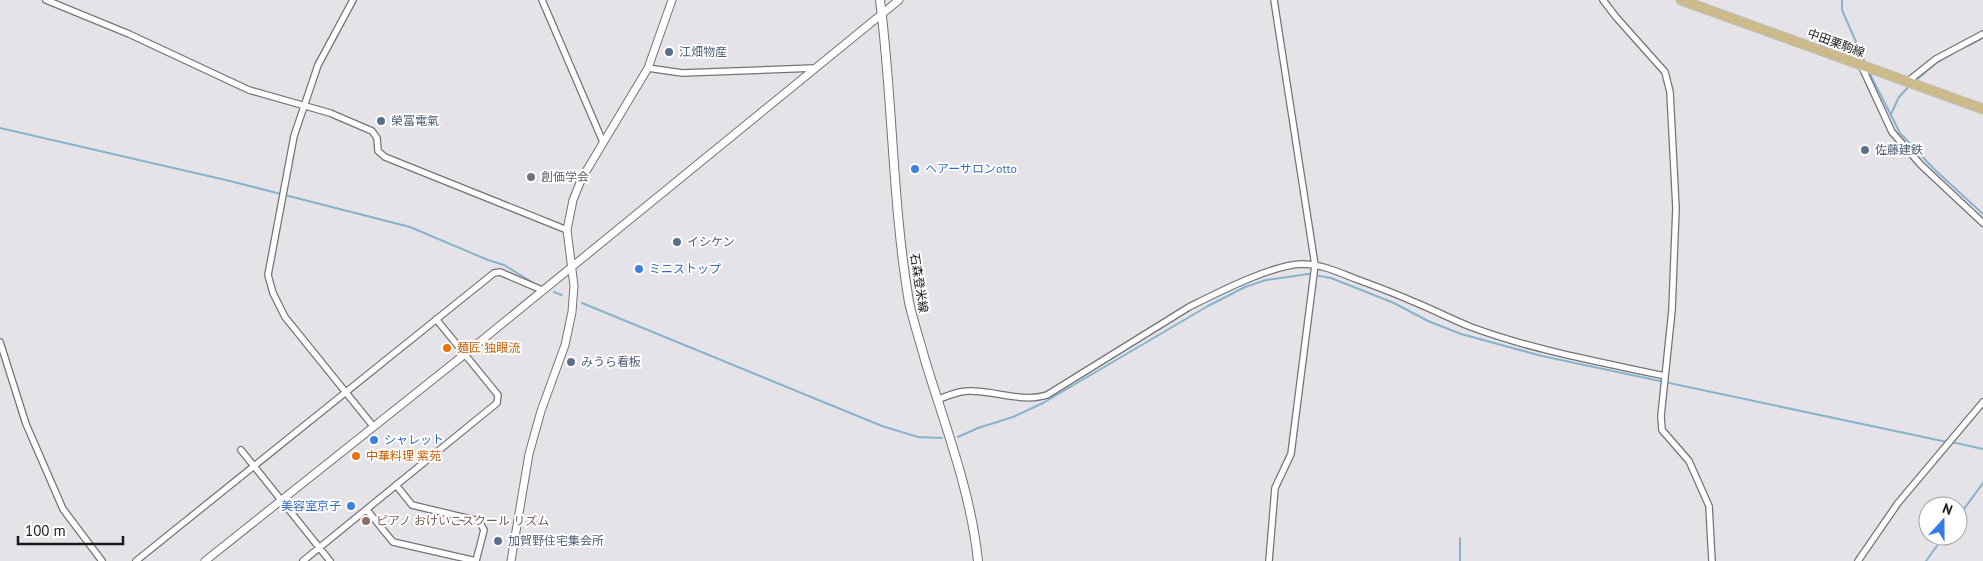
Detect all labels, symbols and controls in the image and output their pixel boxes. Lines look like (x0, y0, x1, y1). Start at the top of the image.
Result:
street label: 中田栗駒線 (1805, 25, 1867, 60)
place label: 江畑物産 (679, 44, 727, 59)
marker: 江畑物産 (663, 46, 675, 58)
place label: 榮冨電氣 (391, 113, 439, 128)
marker: 榮冨電氣 (375, 115, 387, 127)
place label: 佐藤建鉄 (1875, 142, 1923, 157)
marker: 佐藤建鉄 (1859, 144, 1871, 156)
place label: ヘアーサロンotto (925, 161, 1017, 176)
marker: ヘアーサロンotto (909, 163, 921, 175)
place label: 創価学会 (541, 169, 589, 184)
marker: 創価学会 (525, 171, 537, 183)
place label: イシケン (687, 234, 735, 249)
marker: イシケン (671, 236, 683, 248)
street label: 石森登米線 (907, 252, 932, 314)
place label: ミニストップ (649, 261, 721, 276)
marker: ミニストップ (633, 263, 645, 275)
place label: 麺匠 独眼流 (457, 340, 520, 355)
marker: 麺匠 独眼流 (441, 342, 453, 354)
place label: みうら看板 (581, 354, 641, 369)
marker: みうら看板 (565, 356, 577, 368)
place label: シャレット (384, 432, 444, 447)
marker: シャレット (368, 434, 380, 446)
place label: 中華料理 紫苑 (366, 448, 441, 463)
marker: 中華料理 紫苑 (350, 450, 362, 462)
north arrow (1918, 496, 1968, 546)
place label: 美容室京子 (281, 498, 341, 513)
text: N (1940, 499, 1955, 519)
marker: 美容室京子 (345, 500, 357, 512)
place label: ピアノ おけいこスクール リズム (376, 513, 549, 528)
scale bar (18, 514, 122, 546)
marker: ピアノ おけいこスクール リズム (360, 515, 372, 527)
text: 100 m (25, 521, 66, 540)
place label: 加賀野住宅集会所 (508, 533, 604, 548)
marker: 加賀野住宅集会所 (492, 535, 504, 547)

